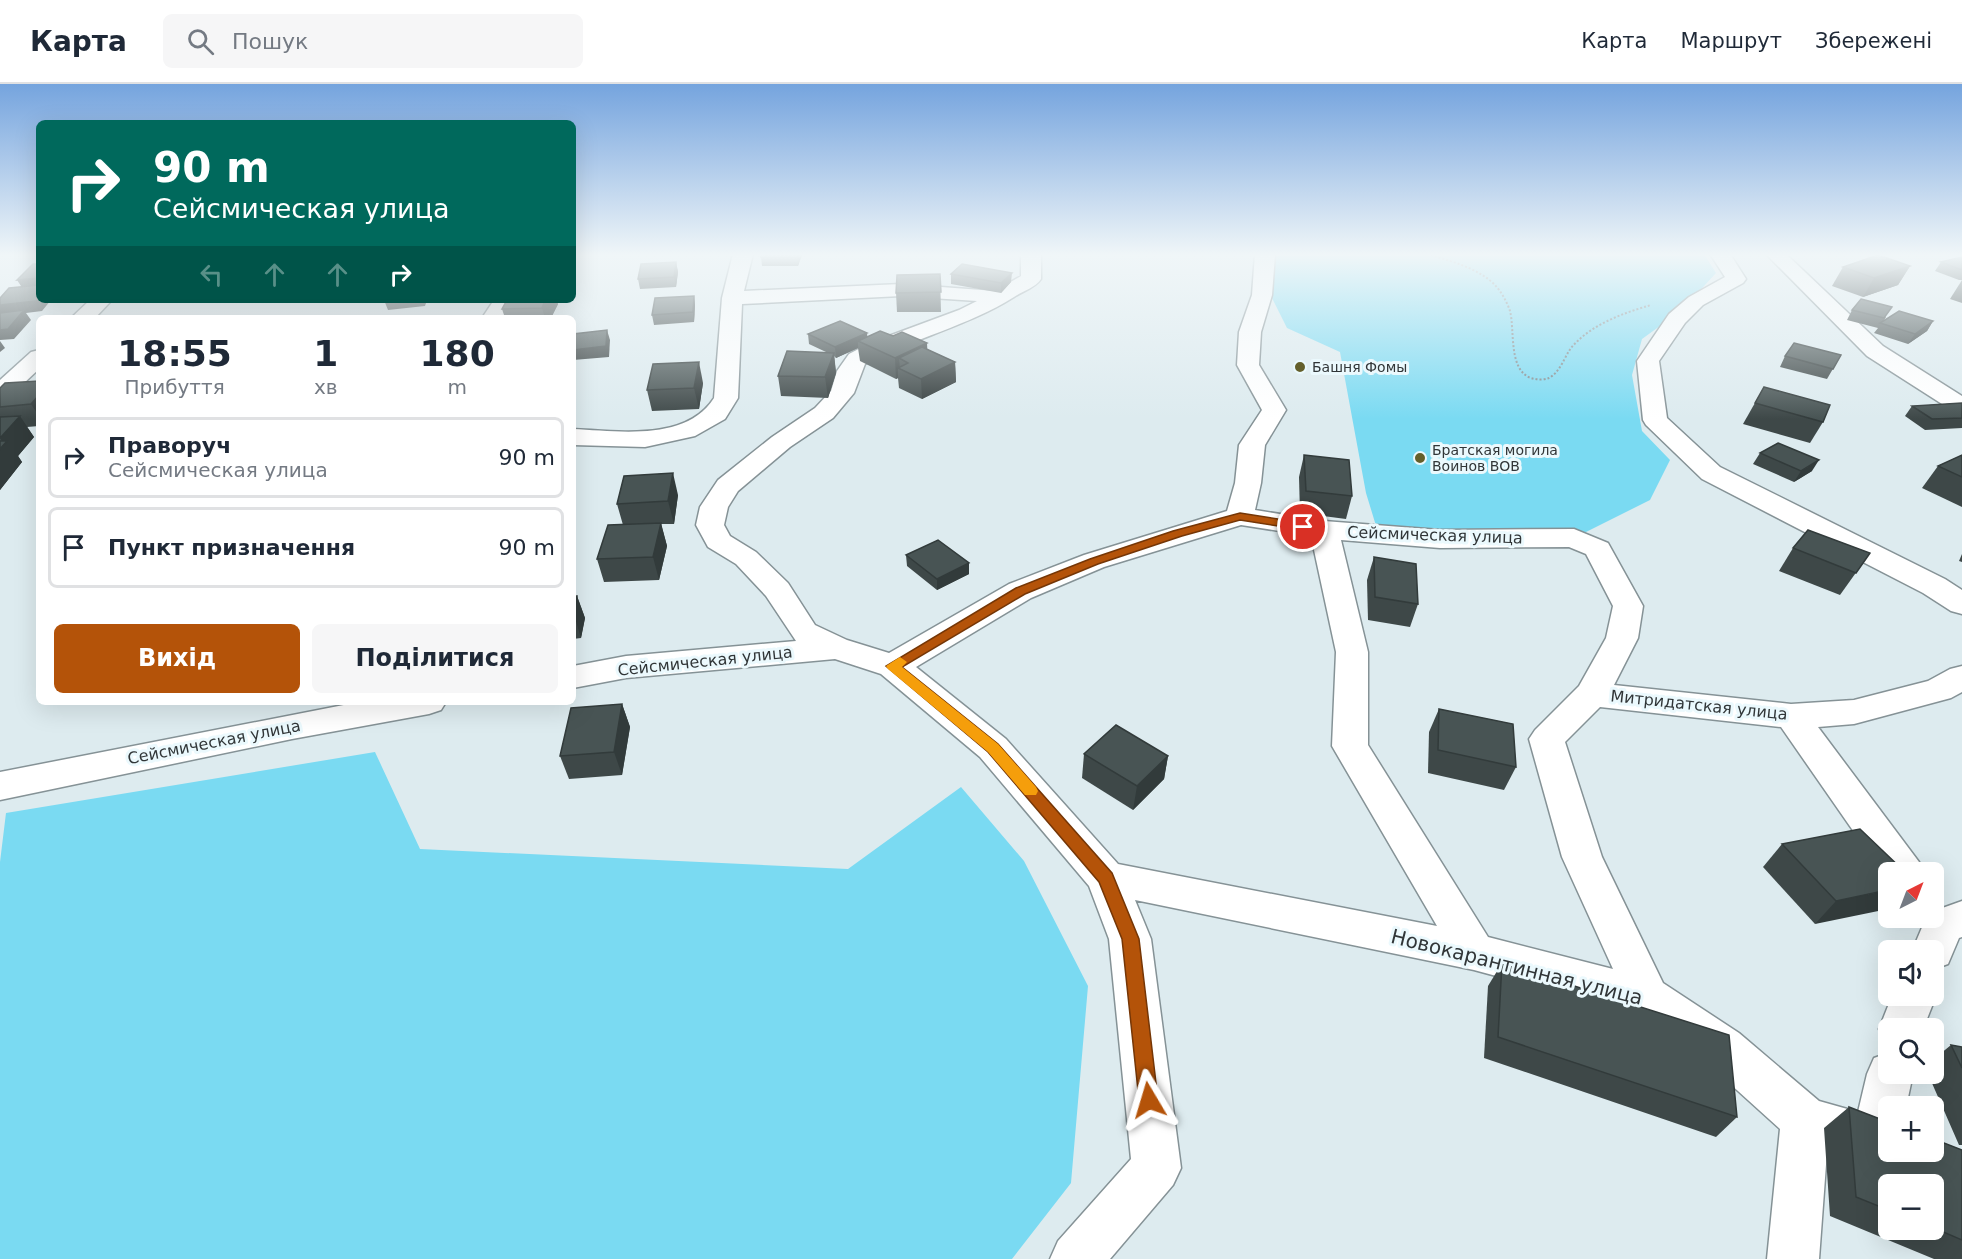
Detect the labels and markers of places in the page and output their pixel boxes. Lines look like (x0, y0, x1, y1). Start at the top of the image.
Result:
place label: Башня Фомы (1312, 359, 1407, 375)
marker: Башня Фомы (1293, 360, 1307, 374)
place label: Братская могила Воинов ВОВ (1432, 442, 1558, 474)
marker: Братская могила Воинов ВОВ (1413, 451, 1427, 465)
pin (1277, 501, 1328, 552)

